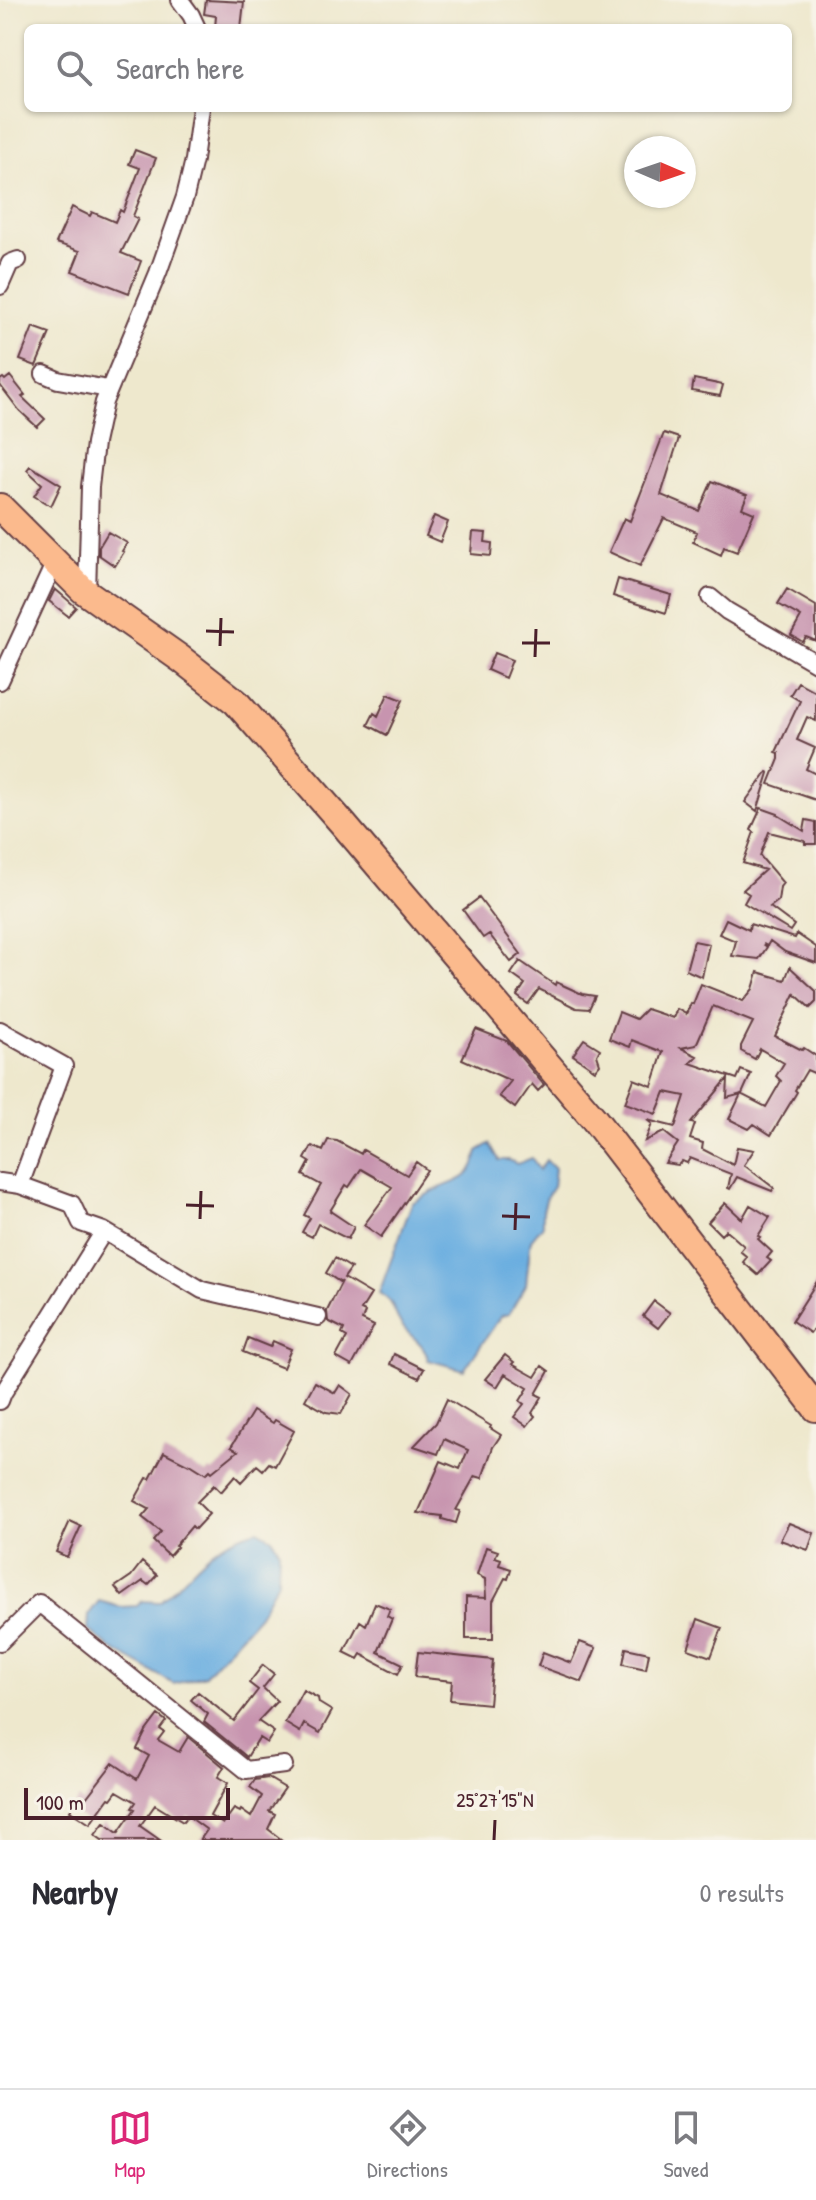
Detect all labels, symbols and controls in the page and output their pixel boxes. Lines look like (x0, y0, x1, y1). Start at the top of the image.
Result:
search box (24, 24, 792, 112)
icon: search (52, 46, 96, 90)
text: Search here (116, 48, 244, 88)
north arrow (624, 136, 696, 208)
scale bar (24, 1784, 230, 1820)
text: 25°27'15"N (456, 1786, 534, 1813)
text: 100 m (36, 1787, 84, 1817)
text: Nearby (32, 1869, 118, 1915)
text: 0 results (700, 1875, 784, 1910)
tab: Map (108, 2106, 152, 2184)
tab: Directions (367, 2106, 448, 2184)
tab: Saved (663, 2106, 708, 2184)

